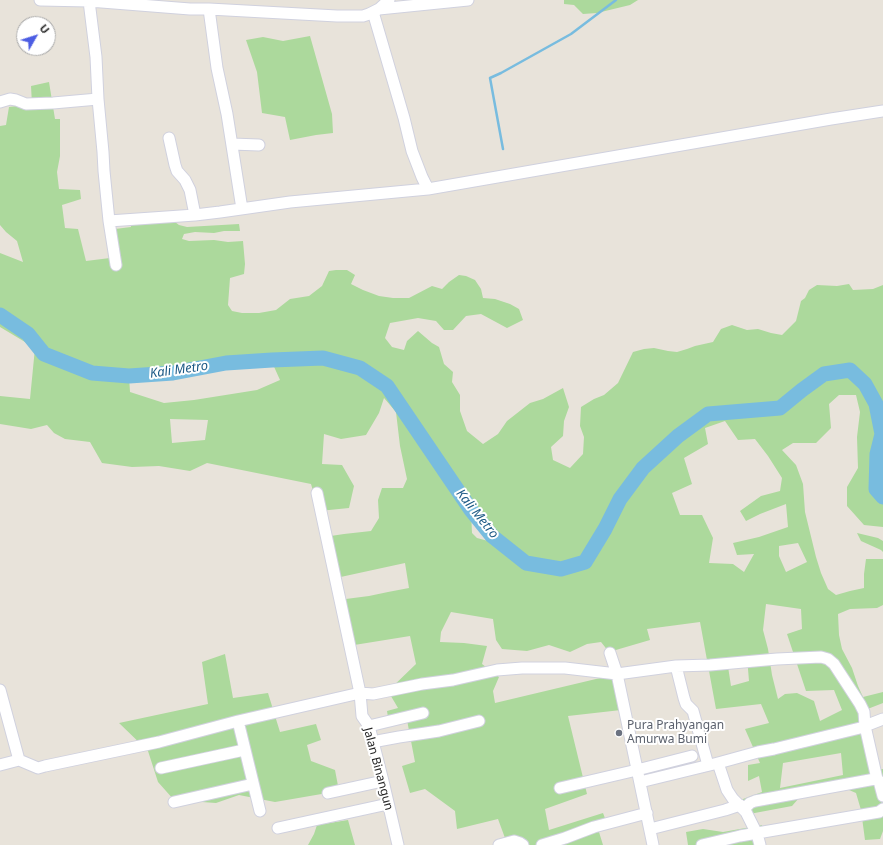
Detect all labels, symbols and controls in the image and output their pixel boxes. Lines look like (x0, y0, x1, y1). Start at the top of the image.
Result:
north arrow (16, 16, 56, 56)
text: U (36, 21, 53, 37)
water label: Kali Metro (149, 358, 209, 382)
water label: Kali Metro (452, 486, 502, 542)
place label: Pura Prahyangan Amurwa Bumi (627, 719, 724, 747)
street label: Jalan Binangun (360, 726, 396, 812)
marker: Pura Prahyangan Amurwa Bumi (614, 728, 624, 738)

